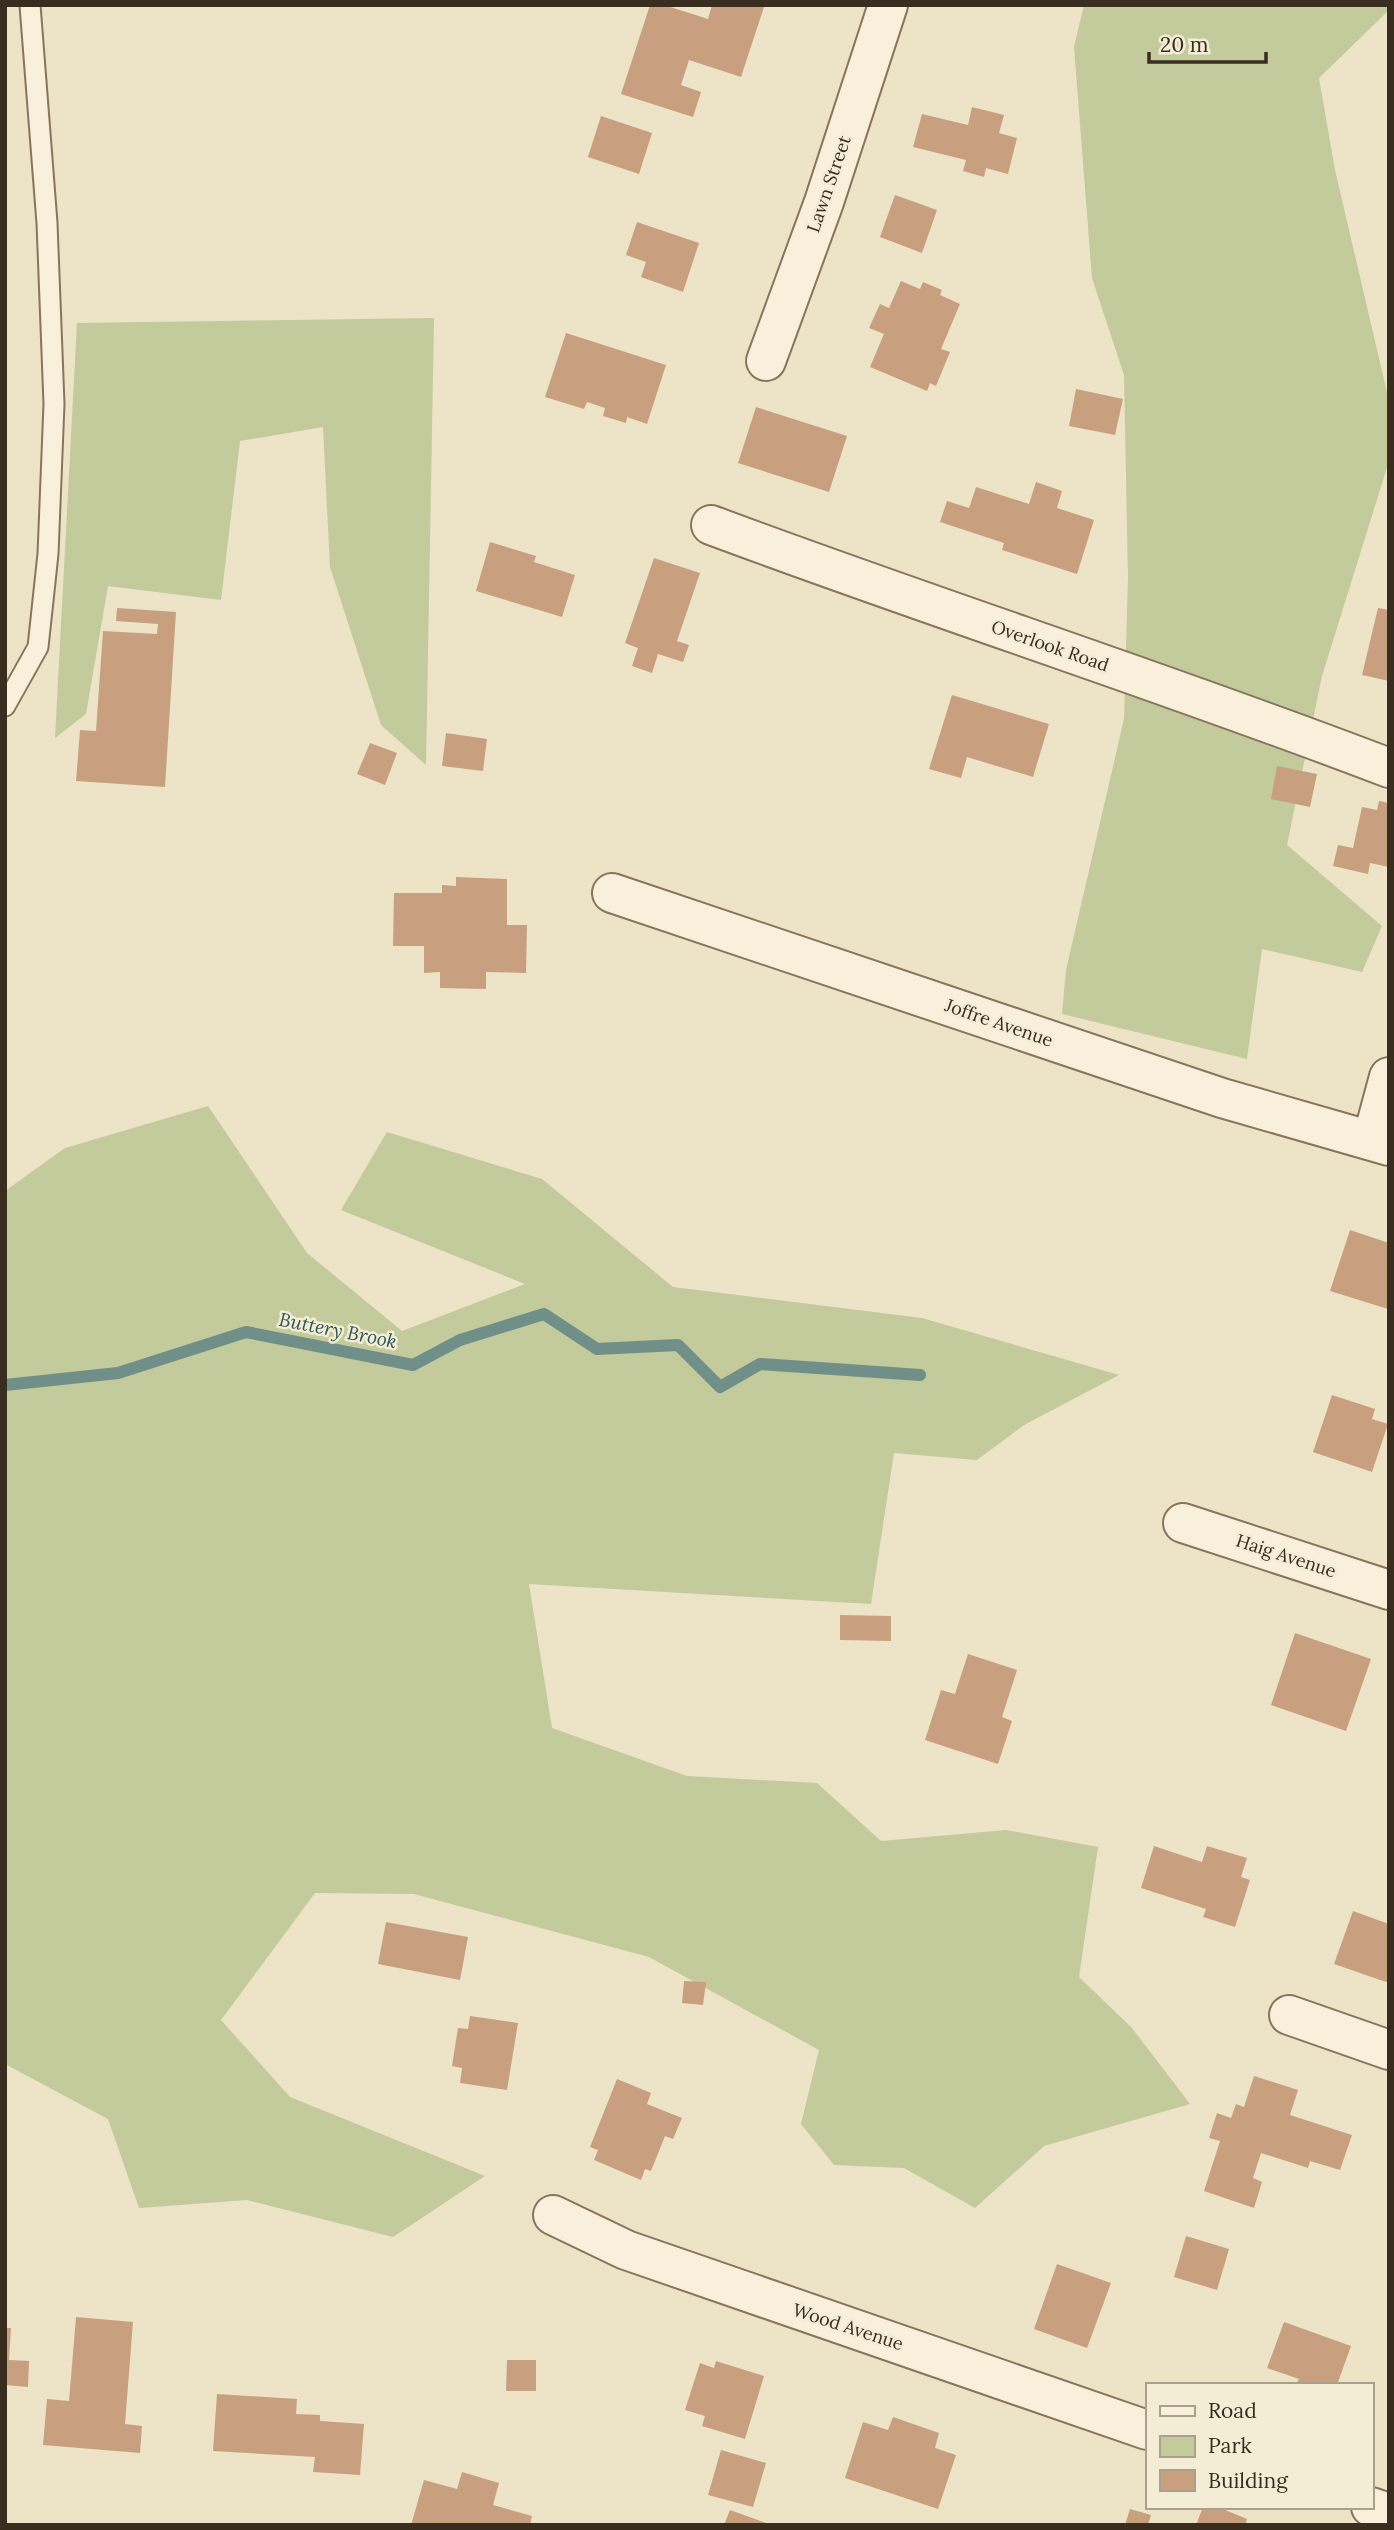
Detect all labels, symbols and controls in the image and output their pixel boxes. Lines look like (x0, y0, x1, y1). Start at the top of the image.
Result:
scale bar (1149, 21, 1266, 65)
text: 20 m (1160, 31, 1209, 58)
street label: Lawn Street (801, 132, 856, 235)
street label: Overlook Road (988, 615, 1112, 676)
street label: Joffre Avenue (941, 993, 1056, 1052)
water label: Buttery Brook (277, 1307, 399, 1353)
street label: Haig Avenue (1233, 1529, 1339, 1583)
street label: Wood Avenue (790, 2298, 907, 2355)
legend (1146, 2383, 1373, 2509)
text: Road (1208, 2397, 1257, 2424)
text: Park (1208, 2432, 1252, 2459)
text: Building (1208, 2467, 1288, 2494)

